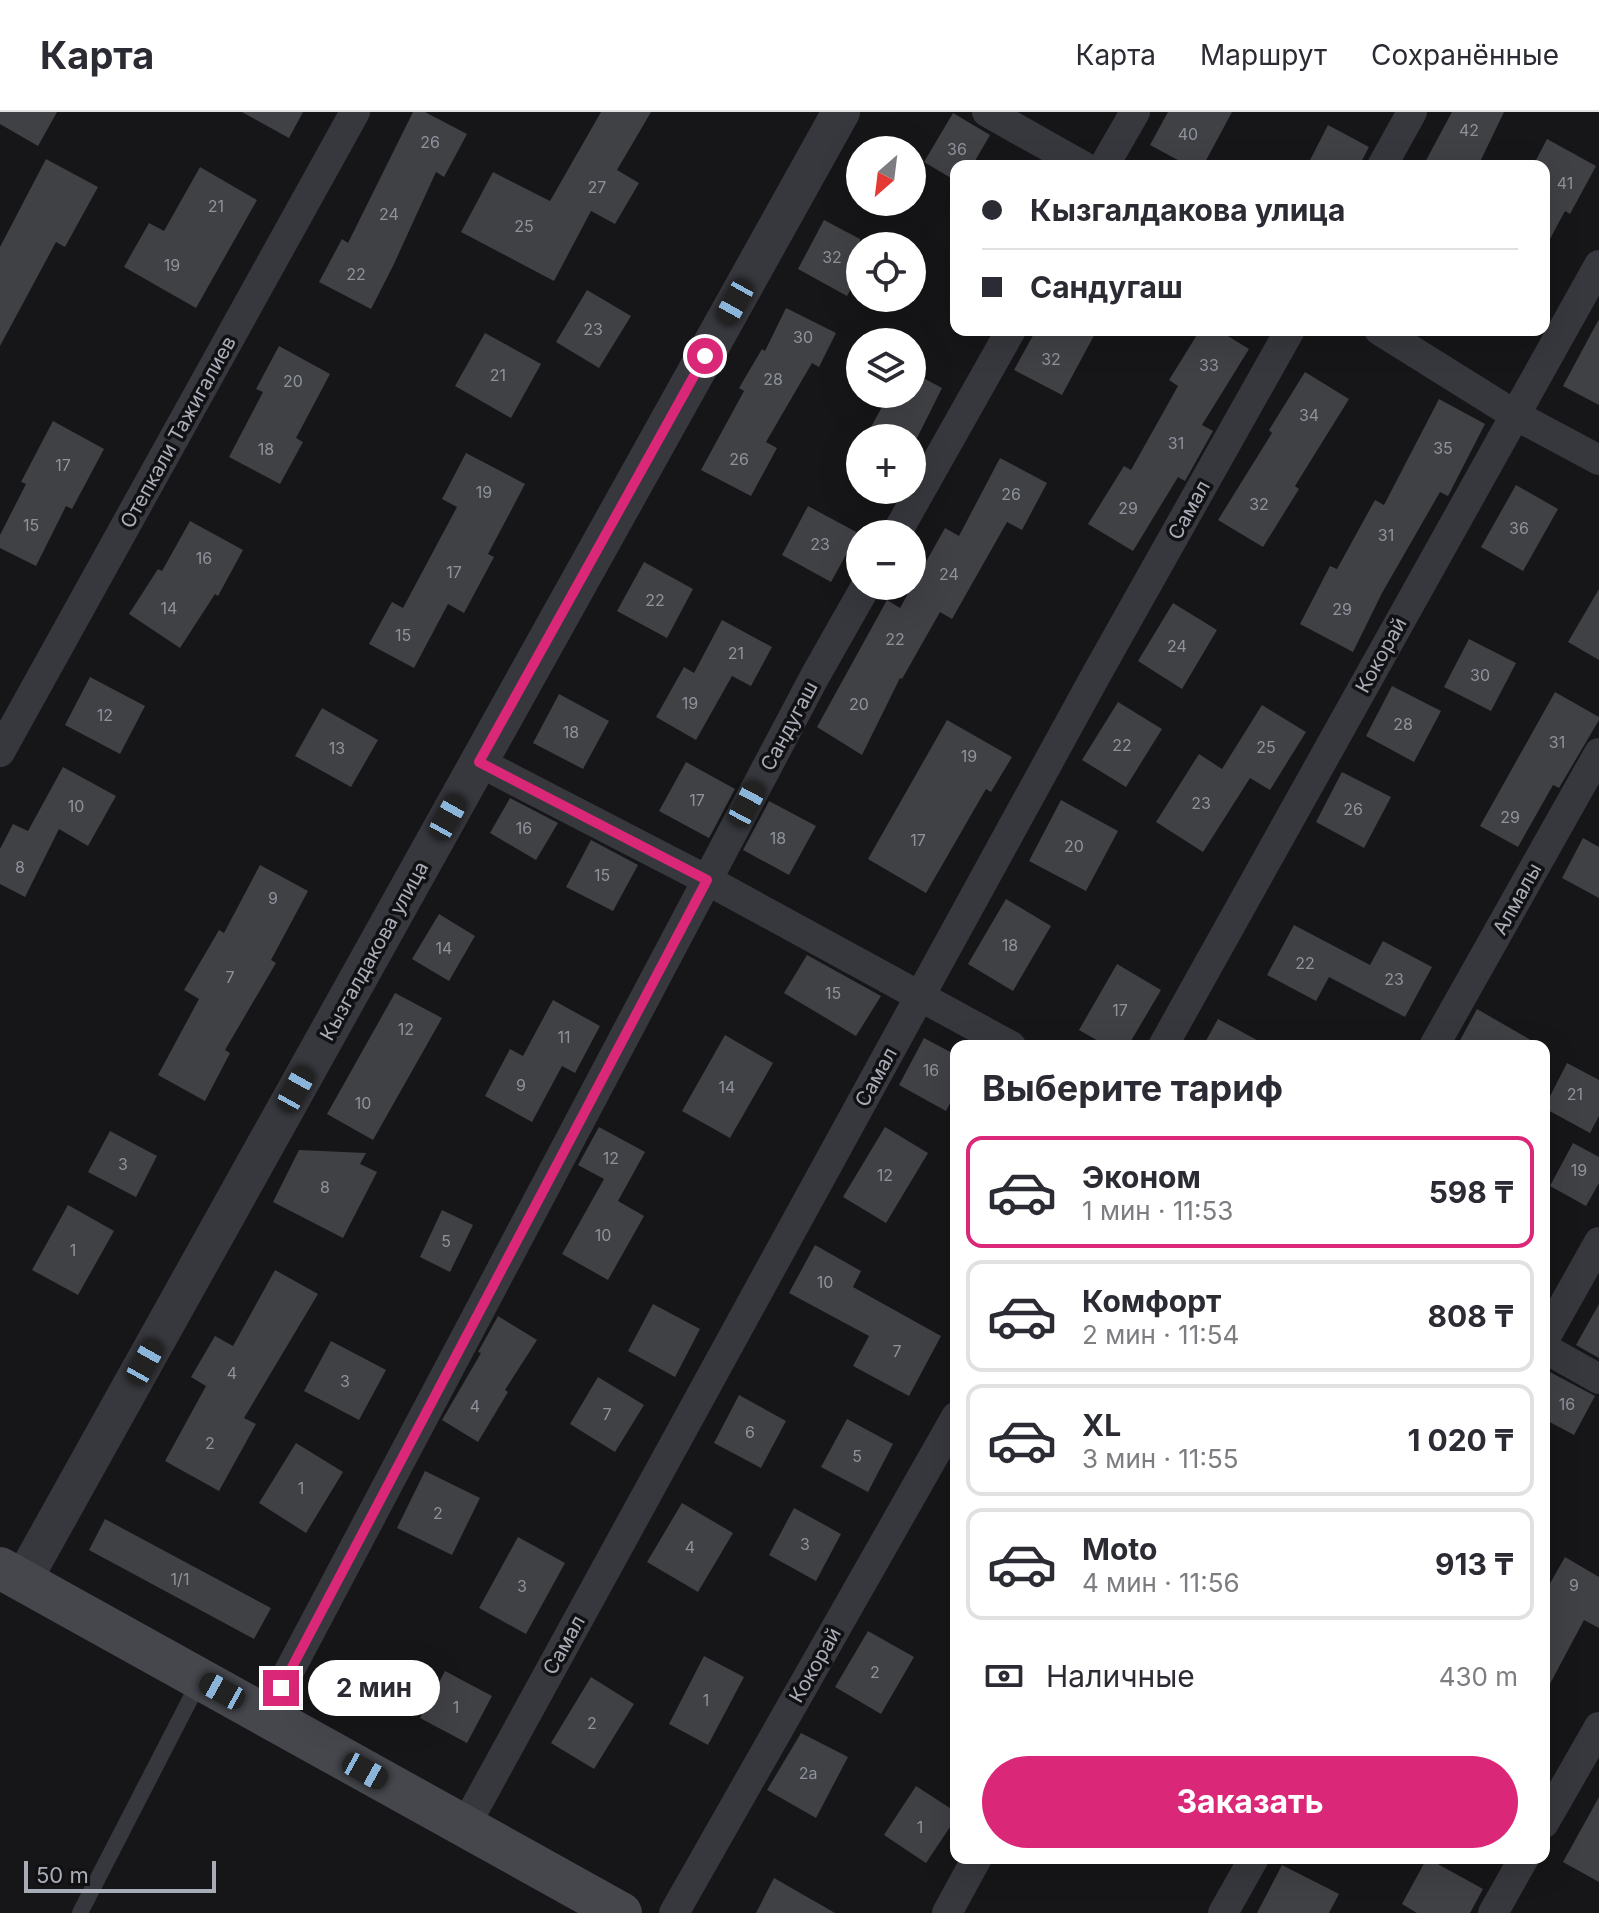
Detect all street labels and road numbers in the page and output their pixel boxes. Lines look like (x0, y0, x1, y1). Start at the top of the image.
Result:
street label: Отепкали Тажигалиев (115, 332, 241, 532)
street label: Самал (1163, 476, 1215, 544)
street label: Кокорай (1350, 613, 1412, 697)
street label: Сандугаш (755, 677, 823, 775)
street label: Кызгалдакова улица (315, 857, 433, 1045)
street label: Алмалы (1488, 859, 1546, 939)
street label: Самал (850, 1043, 902, 1111)
street label: Самал (538, 1611, 590, 1679)
street label: Кокорай (784, 1623, 846, 1707)

